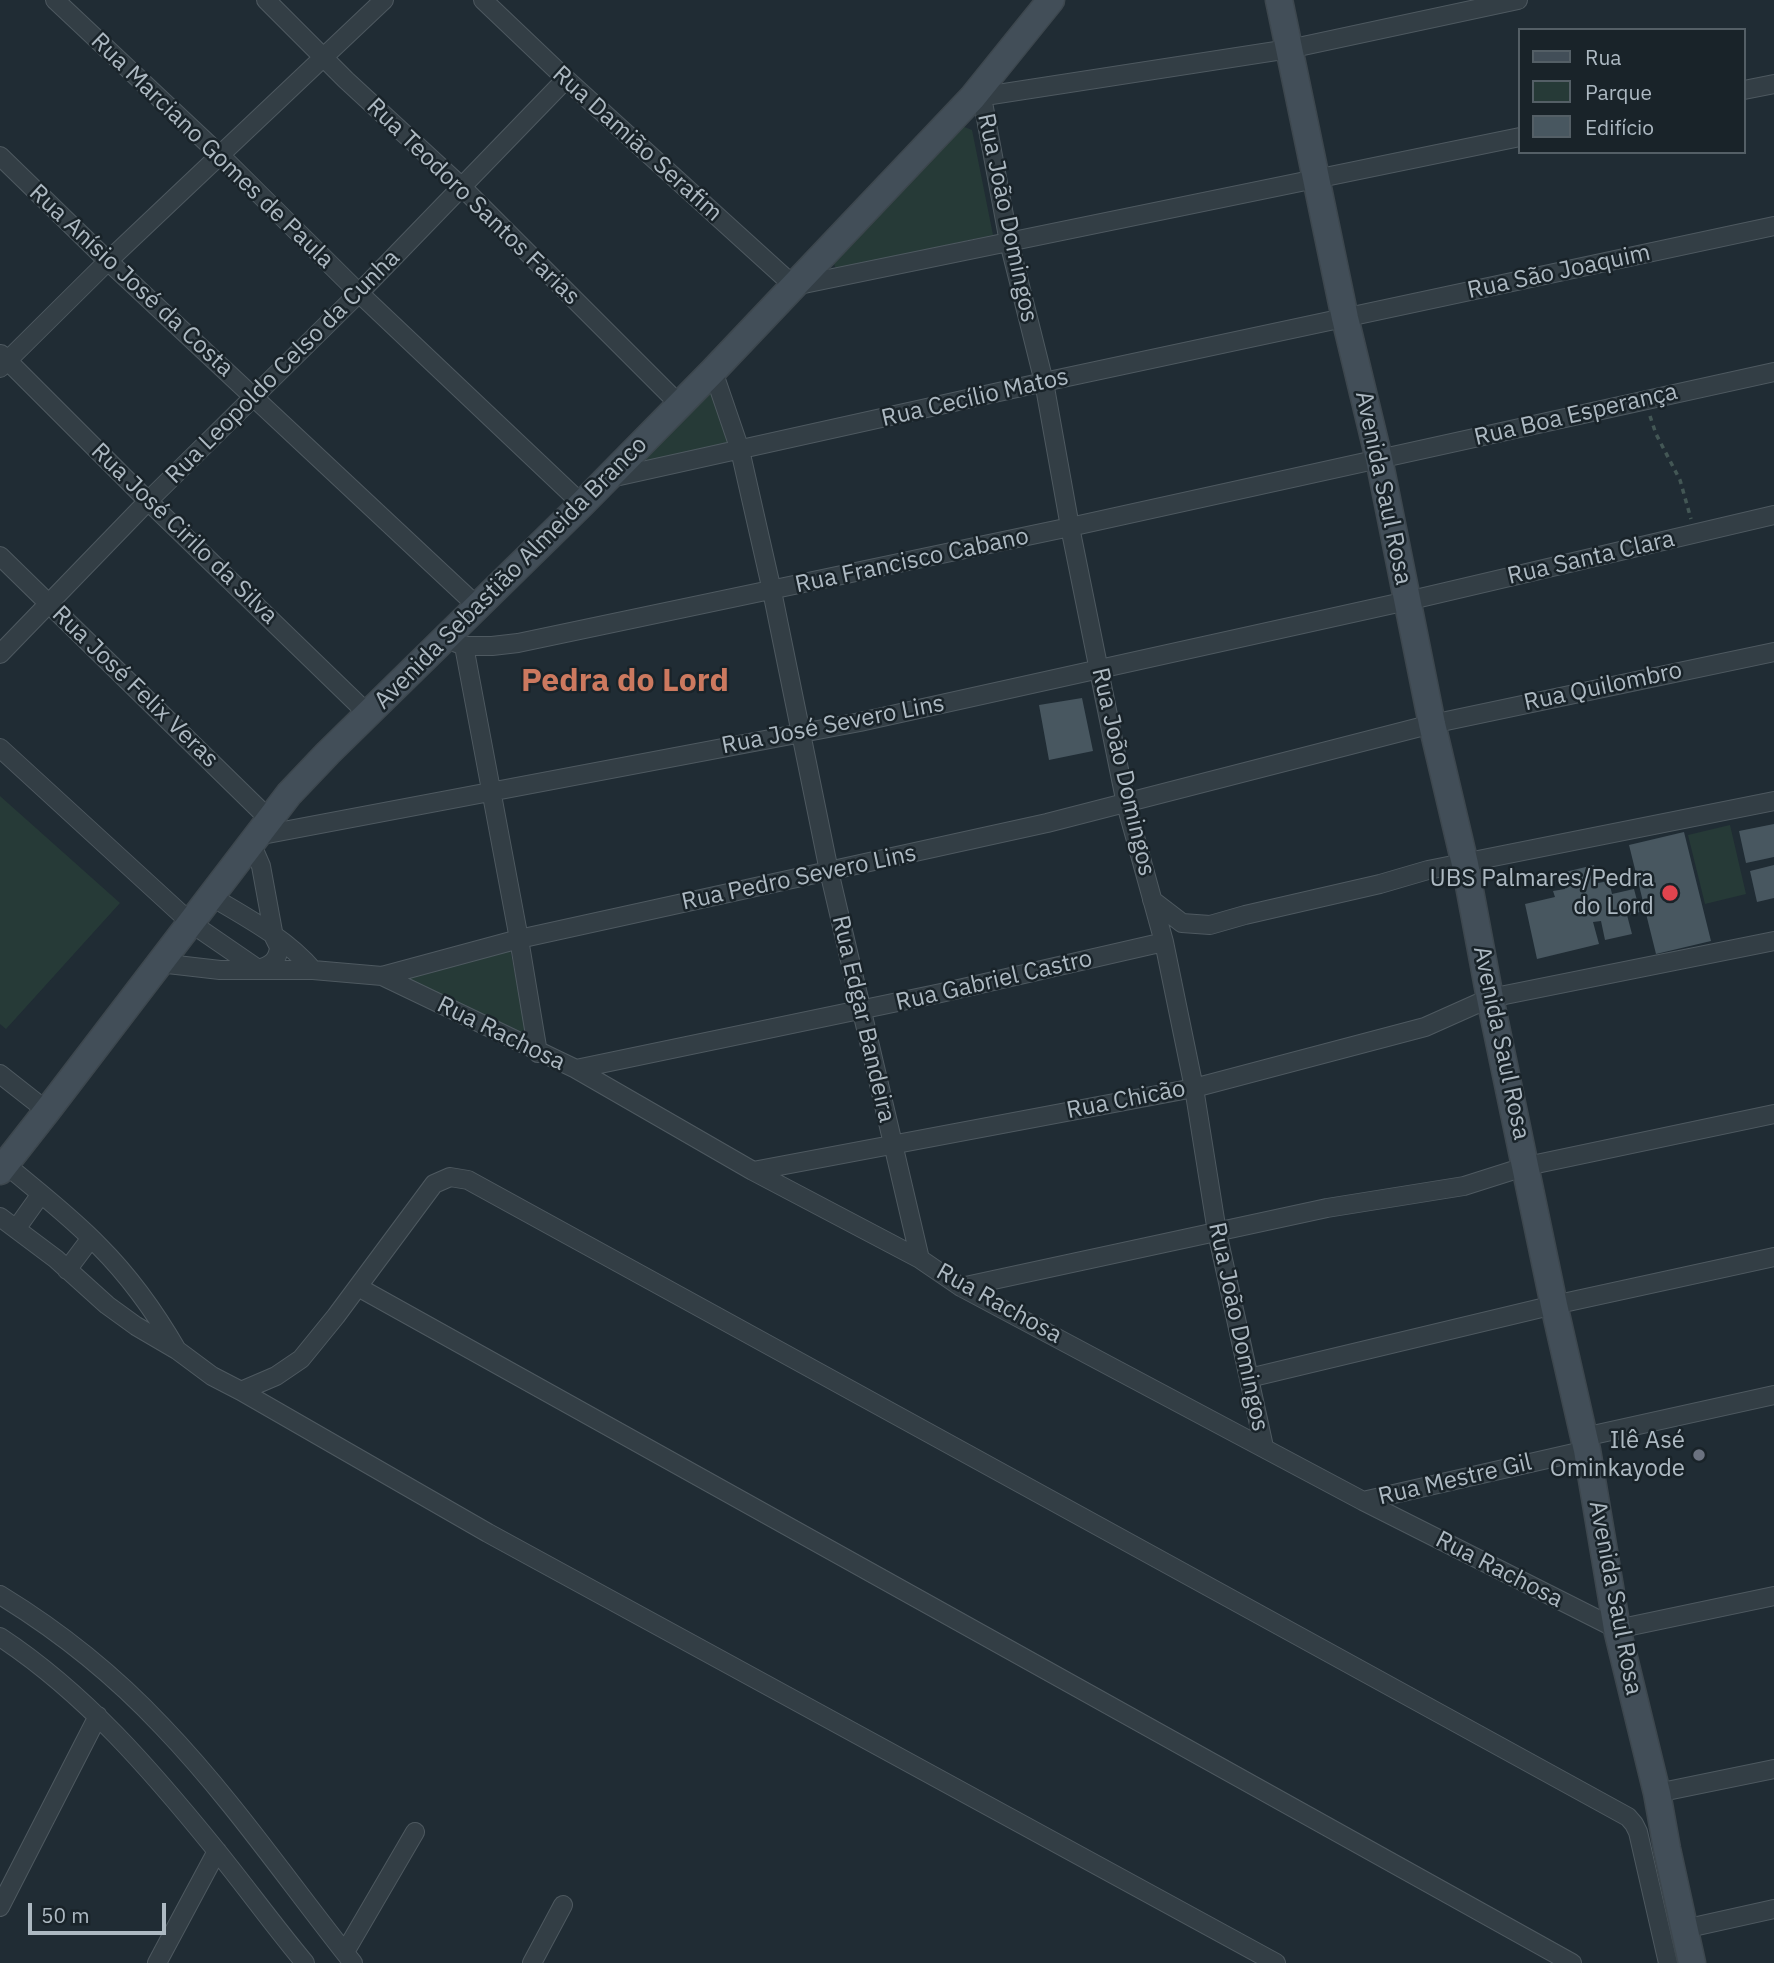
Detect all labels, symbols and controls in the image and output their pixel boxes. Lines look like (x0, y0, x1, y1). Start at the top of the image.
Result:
street label: Rua Marciano Gomes de Paula (85, 27, 339, 275)
legend (1518, 28, 1746, 154)
text: Rua (1585, 43, 1622, 71)
street label: Rua Damião Serafim (546, 60, 728, 228)
text: Parque (1585, 78, 1652, 106)
street label: Rua Teodoro Santos Farias (360, 92, 586, 312)
street label: Rua João Domingos (971, 111, 1043, 325)
text: Edifício (1585, 113, 1654, 141)
street label: Rua Anísio José da Costa (23, 179, 239, 383)
street label: Rua São Joaquim (1465, 239, 1653, 305)
street label: Rua Leopoldo Celso da Cunha (160, 244, 406, 490)
street label: Rua Cecílio Matos (879, 362, 1071, 434)
street label: Rua Boa Esperança (1471, 378, 1681, 452)
street label: Avenida Saul Rosa (1348, 389, 1418, 587)
street label: Avenida Sebastião Almeida Branco (369, 431, 653, 715)
street label: Rua José Cirilo da Silva (85, 437, 283, 631)
street label: Rua Francisco Cabano (793, 522, 1031, 600)
street label: Rua Santa Clara (1505, 525, 1677, 591)
street label: Rua José Felix Veras (46, 600, 224, 774)
street label: Rua Quilombro (1521, 656, 1685, 718)
district label: Pedra do Lord (521, 663, 729, 701)
street label: Rua João Domingos (1085, 665, 1161, 879)
street label: Rua José Severo Lins (719, 689, 947, 761)
street label: Rua Pedro Severo Lins (679, 839, 919, 917)
place label: UBS Palmares/Pedra do Lord (1430, 865, 1654, 921)
marker: UBS Palmares/Pedra do Lord (1660, 883, 1680, 903)
street label: Rua Edgar Bandeira (825, 913, 901, 1125)
street label: Rua Gabriel Castro (893, 944, 1095, 1018)
street label: Avenida Saul Rosa (1466, 944, 1536, 1142)
street label: Rua Rachosa (432, 991, 570, 1077)
street label: Rua Chicão (1064, 1074, 1188, 1126)
street label: Rua João Domingos (1202, 1220, 1274, 1434)
street label: Rua Rachosa (931, 1258, 1067, 1350)
place label: Ilê Asé Ominkayode (1550, 1427, 1685, 1483)
marker: Ilê Asé Ominkayode (1691, 1447, 1707, 1463)
street label: Rua Mestre Gil (1375, 1448, 1535, 1512)
street label: Avenida Saul Rosa (1582, 1498, 1648, 1698)
street label: Rua Rachosa (1431, 1526, 1567, 1614)
scale bar (32, 1890, 170, 1934)
text: 50 m (41, 1901, 90, 1929)

